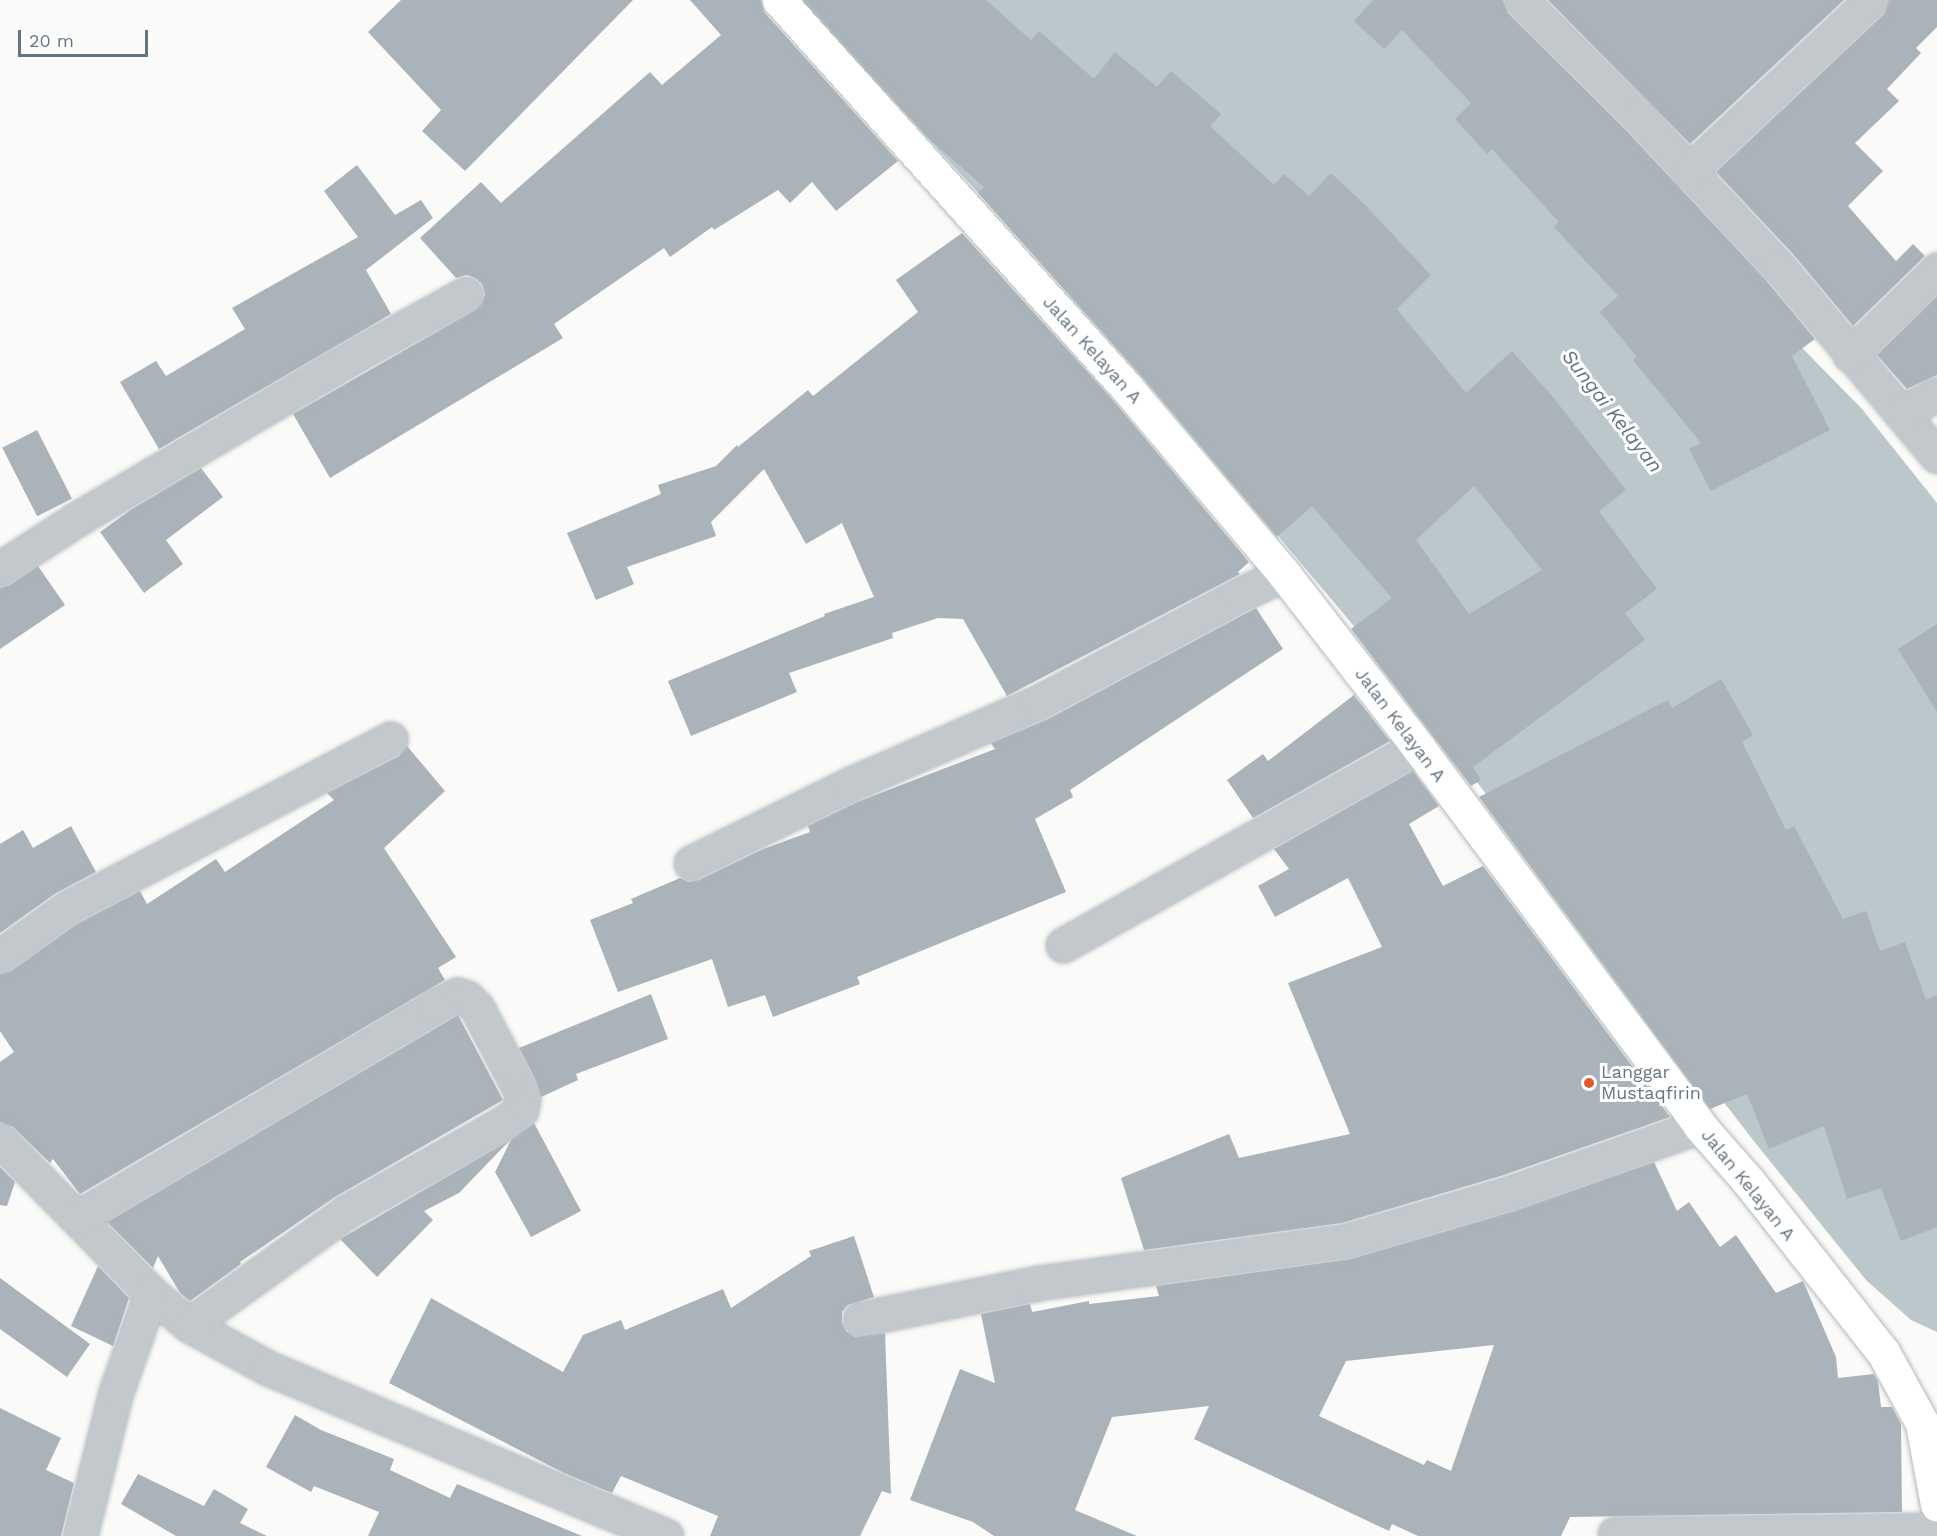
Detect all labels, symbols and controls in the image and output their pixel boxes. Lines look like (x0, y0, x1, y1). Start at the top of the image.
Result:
scale bar (21, 18, 152, 56)
text: 20 m (29, 30, 74, 51)
street label: Jalan Kelayan A (1038, 291, 1146, 409)
water label: Sungai Kelayan (1557, 345, 1667, 477)
street label: Jalan Kelayan A (1350, 663, 1450, 787)
place label: Langgar Mustaqfirin (1601, 1062, 1701, 1104)
marker: Langgar Mustaqfirin (1582, 1076, 1596, 1090)
street label: Jalan Kelayan A (1696, 1125, 1800, 1245)

